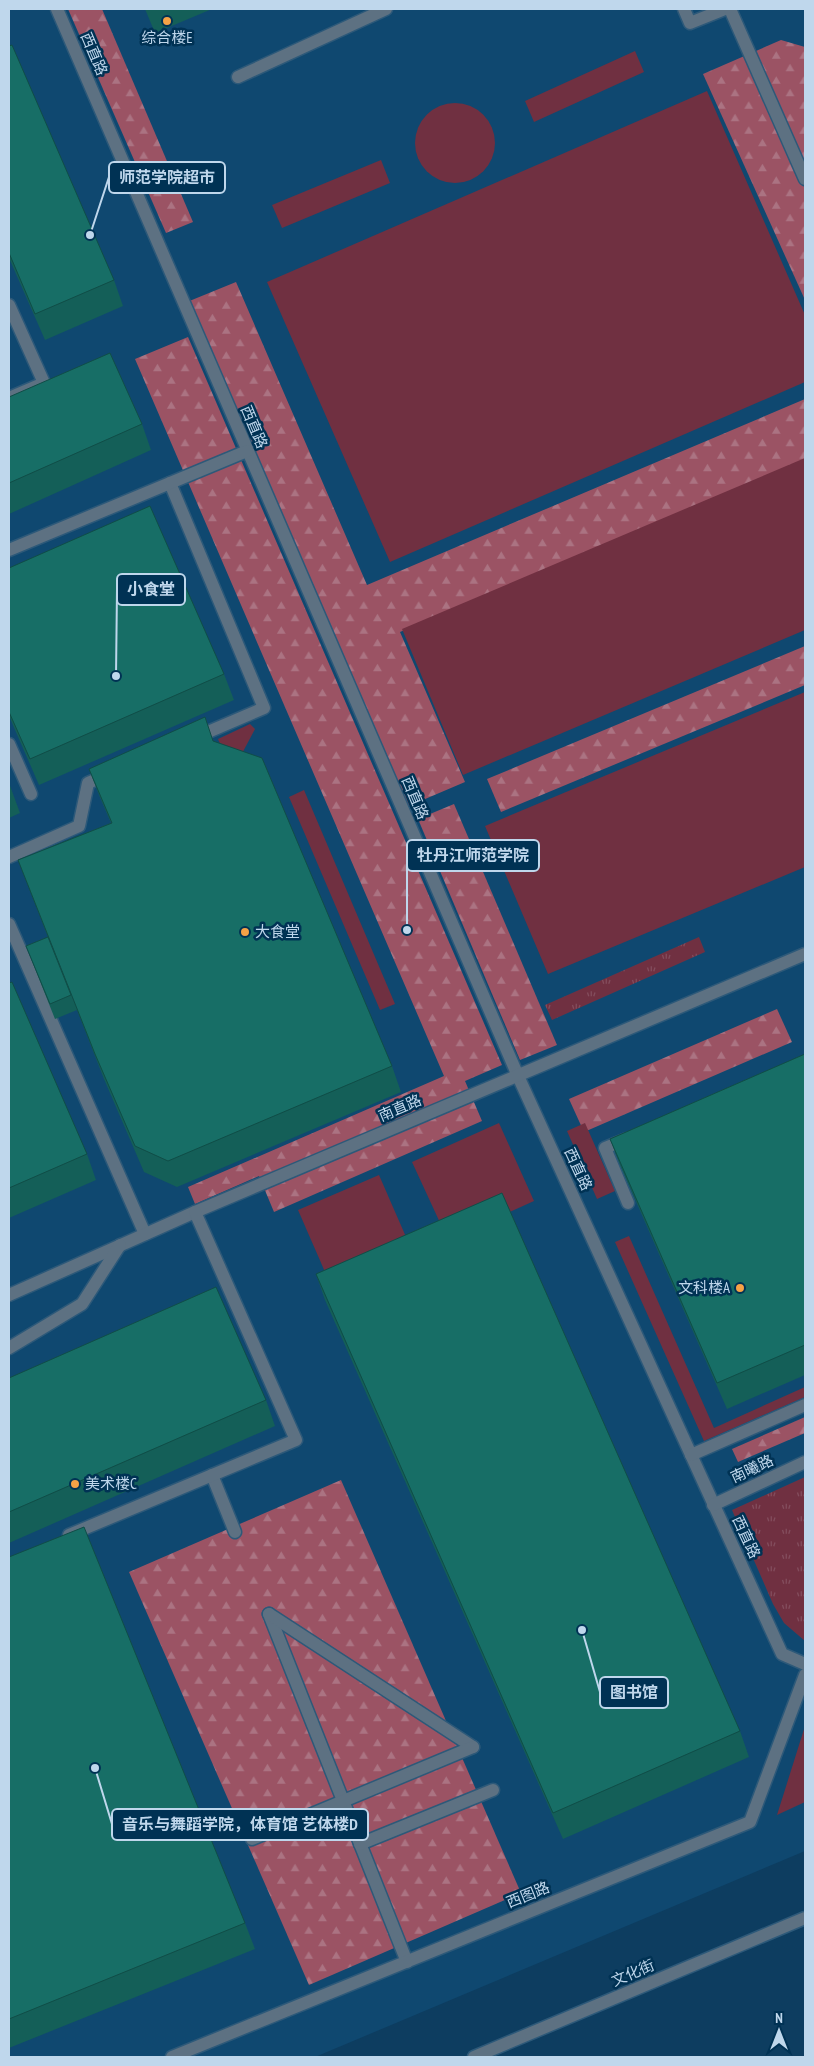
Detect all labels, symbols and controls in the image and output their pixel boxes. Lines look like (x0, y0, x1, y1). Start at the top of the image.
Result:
marker: 综合楼E (161, 15, 173, 27)
place label: 综合楼E (141, 28, 193, 47)
street label: 西直路 (77, 29, 112, 78)
callout: 师范学院超市 (109, 162, 225, 193)
text: 师范学院超市 (119, 167, 215, 187)
street label: 西直路 (237, 402, 272, 451)
callout: 小食堂 (117, 574, 185, 605)
text: 小食堂 (127, 579, 175, 599)
street label: 西直路 (398, 773, 433, 822)
callout: 牡丹江师范学院 (407, 840, 539, 871)
text: 牡丹江师范学院 (417, 845, 529, 865)
place label: 大食堂 (255, 922, 300, 941)
marker: 大食堂 (239, 926, 251, 938)
street label: 南直路 (375, 1090, 424, 1125)
street label: 西直路 (560, 1144, 597, 1193)
place label: 文科楼A (678, 1278, 731, 1297)
marker: 文科楼A (734, 1282, 746, 1294)
street label: 南曦路 (727, 1450, 776, 1487)
place label: 美术楼C (85, 1474, 137, 1493)
marker: 美术楼C (69, 1478, 81, 1490)
street label: 西直路 (728, 1512, 765, 1561)
callout: 图书馆 (600, 1677, 668, 1708)
text: 图书馆 (610, 1682, 658, 1702)
callout: 音乐与舞蹈学院，体育馆 艺体楼D (112, 1809, 368, 1840)
text: 音乐与舞蹈学院，体育馆 艺体楼D (122, 1814, 358, 1834)
street label: 西图路 (503, 1877, 552, 1912)
street label: 文化街 (608, 1955, 657, 1990)
north arrow (754, 2006, 804, 2056)
text: N (775, 2009, 783, 2027)

